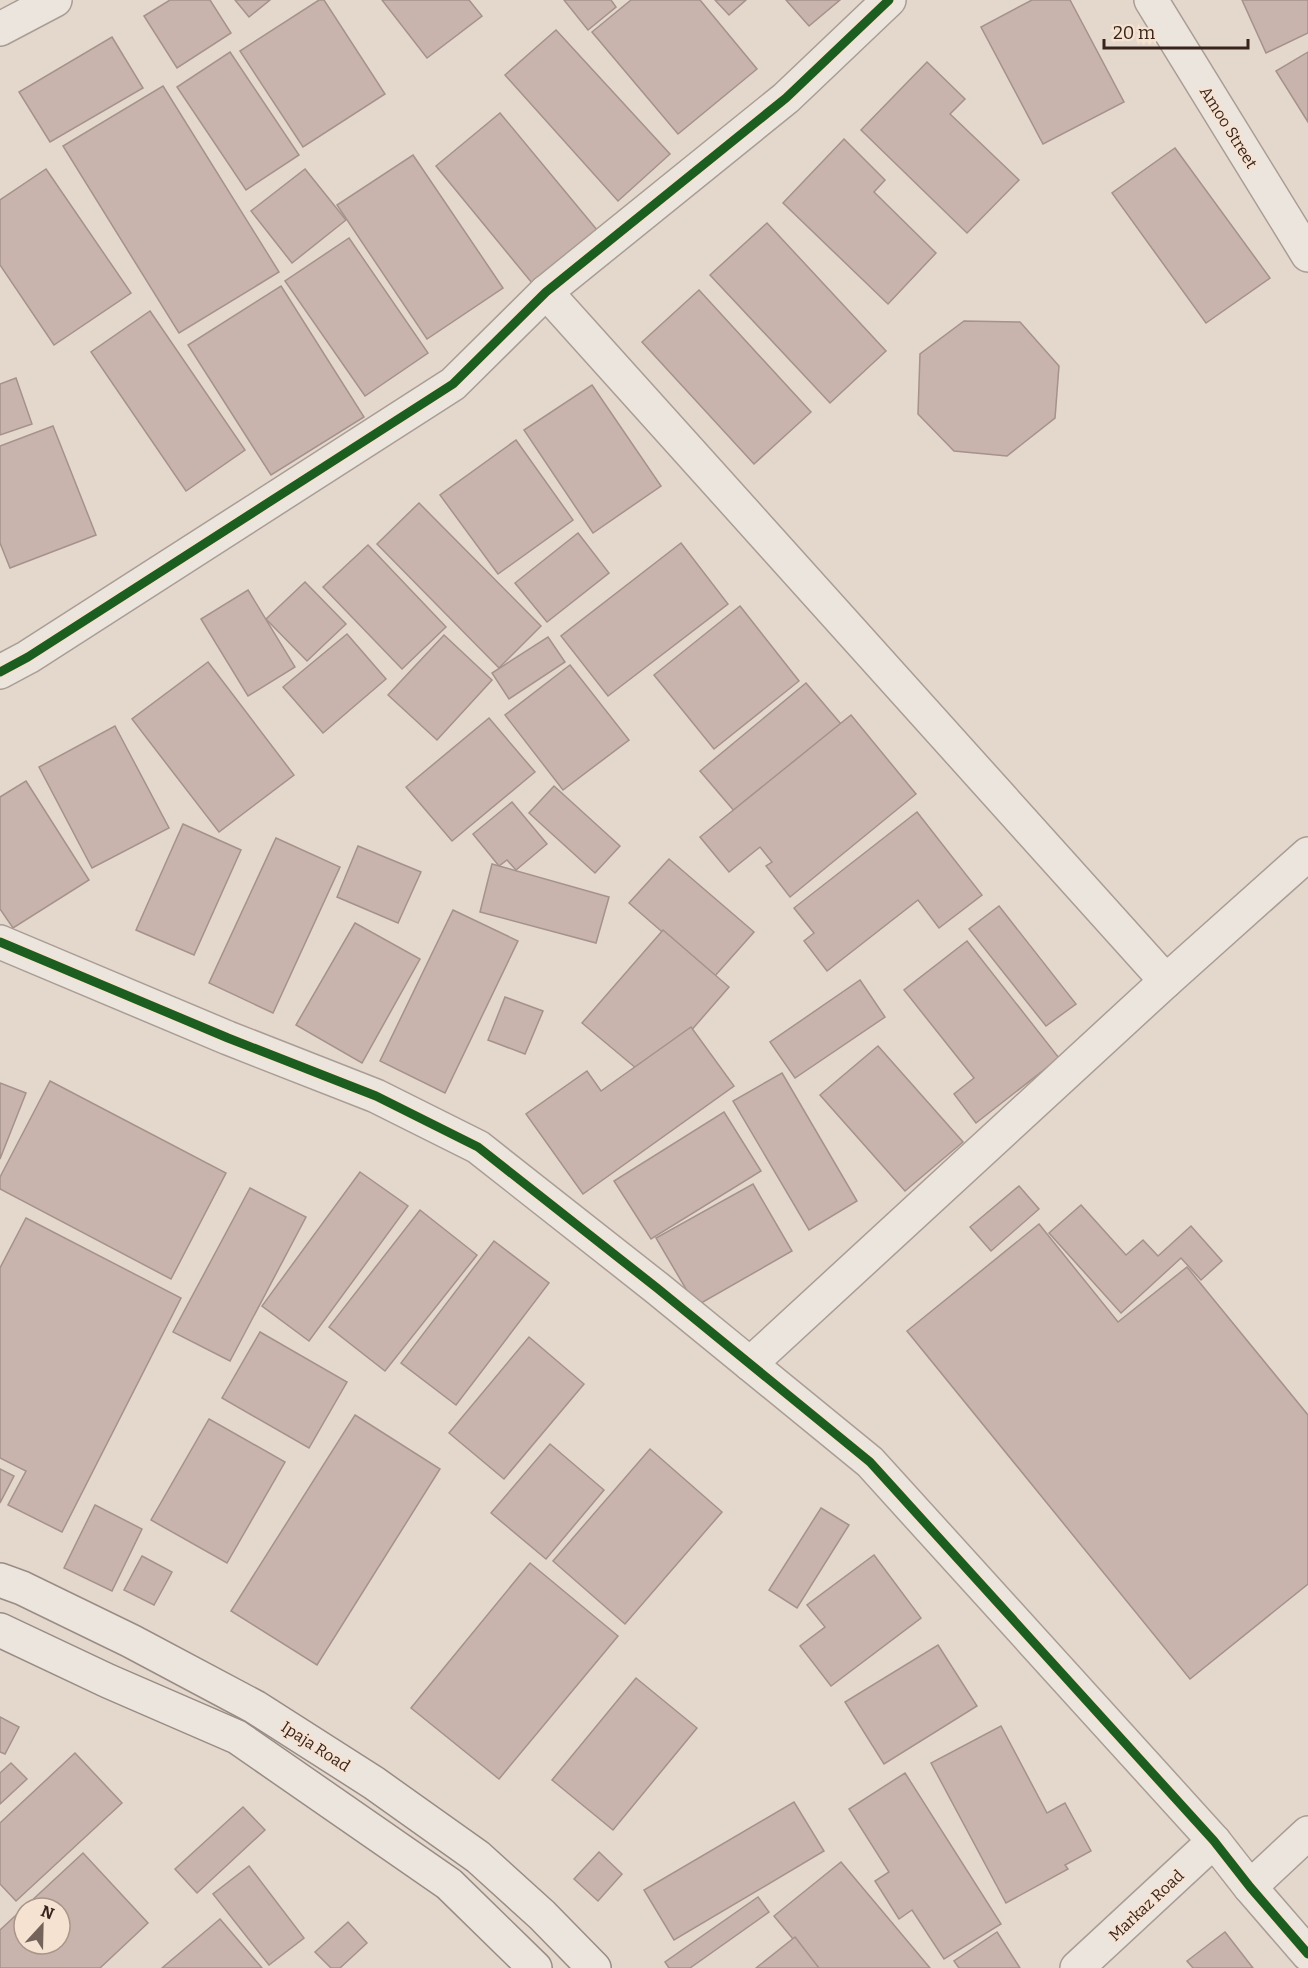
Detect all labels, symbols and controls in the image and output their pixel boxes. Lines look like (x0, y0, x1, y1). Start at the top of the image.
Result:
scale bar (1104, 12, 1248, 50)
text: 20 m (1113, 22, 1155, 44)
street label: Amoo Street (1196, 83, 1261, 172)
street label: Ipaja Road (278, 1717, 354, 1776)
street label: Markaz Road (1105, 1866, 1188, 1945)
north arrow (12, 1896, 72, 1956)
text: N (38, 1901, 57, 1924)

